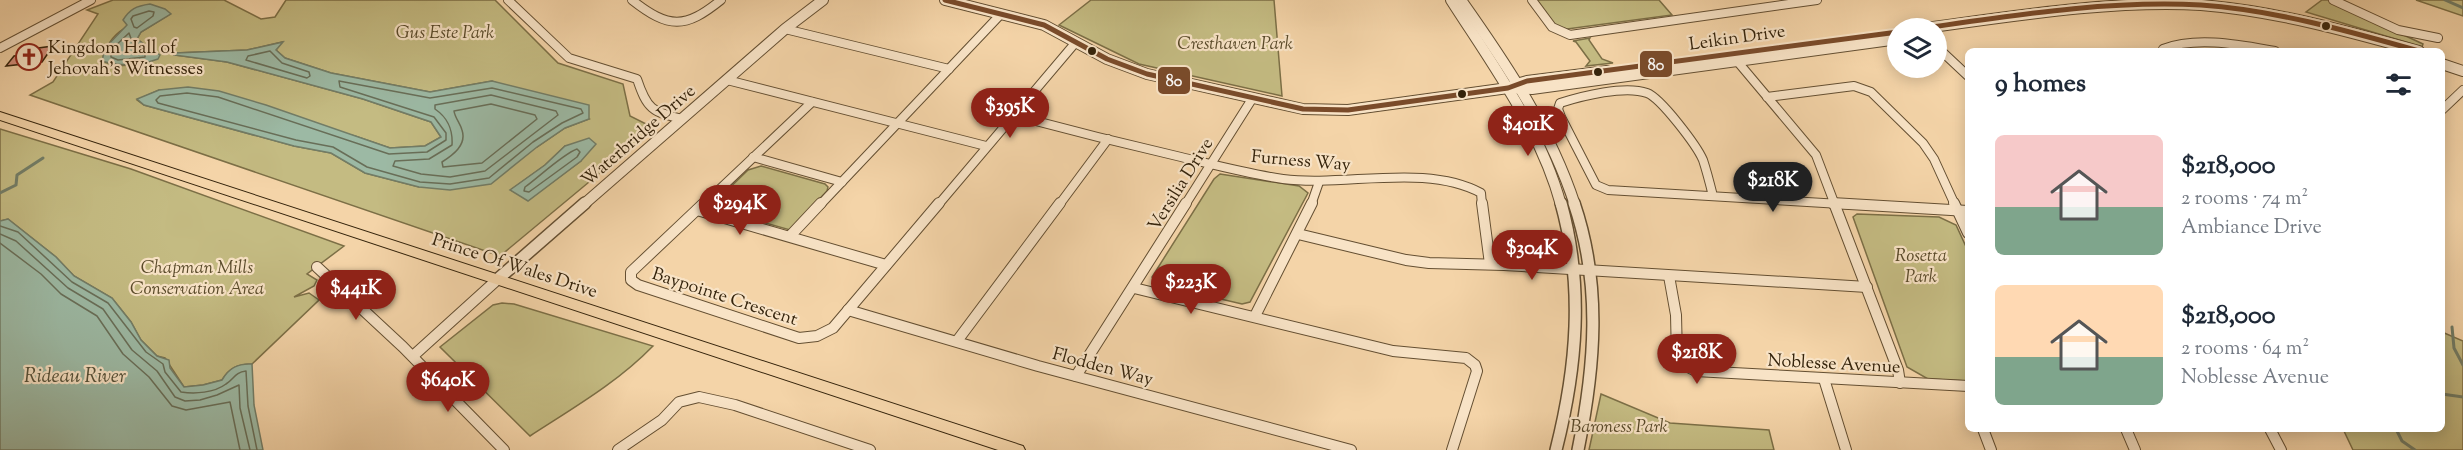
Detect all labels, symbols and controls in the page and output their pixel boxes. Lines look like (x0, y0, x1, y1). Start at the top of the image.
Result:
map controls (1887, 18, 1947, 78)
button: layers (1887, 18, 1947, 78)
street label: Leikin Drive (1687, 19, 1787, 59)
unlabelled marker (2320, 20, 2332, 32)
park label: Gus Este Park (396, 21, 494, 47)
park label: Cresthaven Park (1177, 32, 1293, 58)
place label: Kingdom Hall of Jehovah's Witnesses (47, 36, 203, 83)
church icon: Kingdom Hall of Jehovah's Witnesses (14, 42, 44, 72)
unlabelled marker (1086, 45, 1098, 57)
line badge: 80 (1639, 50, 1673, 78)
text: 80 (1648, 55, 1665, 78)
line badge: 80 (1157, 66, 1191, 95)
unlabelled marker (1592, 66, 1604, 78)
text: 9 homes (1995, 66, 2086, 103)
icon: filters (2382, 68, 2415, 101)
text: 80 (1166, 71, 1183, 94)
street label: Waterbridge Drive (576, 79, 702, 194)
pin: $395K (968, 88, 1052, 139)
unlabelled marker (1456, 88, 1468, 100)
text: $395K (985, 93, 1035, 122)
pin: $401K (1486, 106, 1570, 157)
text: $401K (1502, 111, 1554, 140)
street label: Versilia Drive (1143, 133, 1221, 237)
street label: Furness Way (1250, 145, 1352, 179)
text: $218,000 (2181, 148, 2276, 185)
icon: home (2043, 159, 2115, 231)
pin: $218K (1731, 162, 1815, 213)
text: $218K (1747, 167, 1799, 196)
pin: $294K (698, 185, 782, 236)
text: 2 rooms · 74 m² (2181, 185, 2308, 214)
text: $294K (713, 190, 767, 219)
text: Ambiance Drive (2181, 214, 2322, 243)
street label: Prince Of Wales Drive (428, 228, 601, 306)
pin: $304K (1490, 230, 1574, 281)
text: $304K (1506, 235, 1558, 264)
park label: Rosetta Park (1895, 244, 1947, 291)
park label: Chapman Mills Conservation Area (130, 256, 264, 303)
street label: Baypointe Crescent (648, 262, 801, 334)
pin: $223K (1149, 264, 1233, 315)
text: $223K (1165, 269, 1217, 298)
pin: $441K (314, 270, 398, 321)
text: $441K (330, 275, 382, 304)
text: $218,000 (2181, 298, 2276, 335)
icon: home (2043, 309, 2115, 381)
pin: $218K (1655, 334, 1739, 385)
text: 2 rooms · 64 m² (2181, 335, 2309, 364)
text: $218K (1671, 339, 1723, 368)
street label: Flodden Way (1049, 342, 1156, 394)
street label: Noblesse Avenue (1767, 349, 1901, 381)
pin: $640K (406, 362, 490, 413)
water label: Rideau River (24, 363, 126, 392)
text: Noblesse Avenue (2181, 364, 2329, 393)
text: $640K (420, 367, 476, 396)
park label: Baroness Park (1570, 415, 1668, 441)

